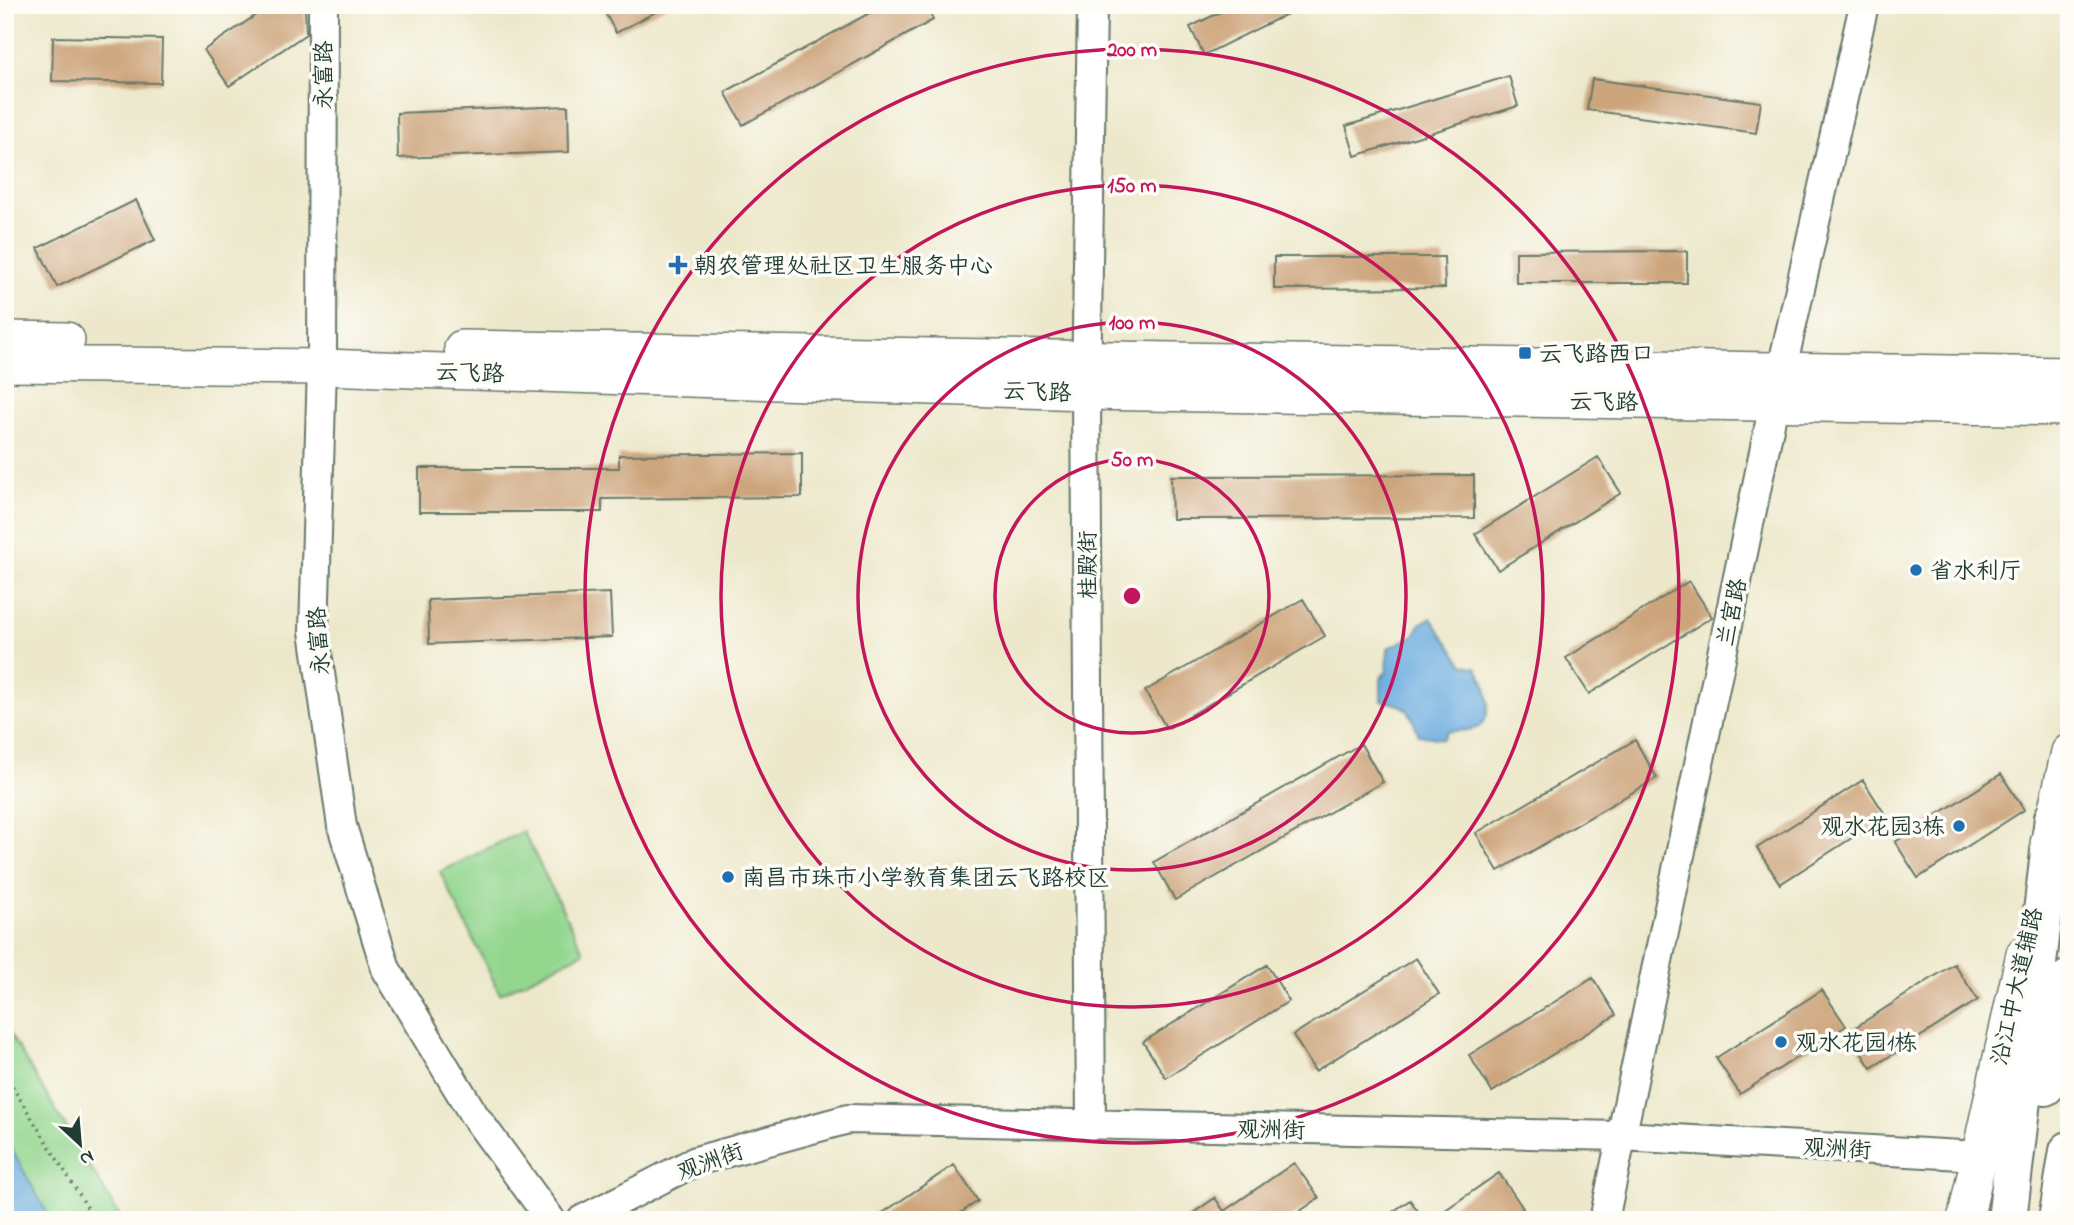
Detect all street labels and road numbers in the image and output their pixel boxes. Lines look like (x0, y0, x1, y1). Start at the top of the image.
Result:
street label: 永富路 (309, 41, 342, 110)
street label: 云飞路 (435, 357, 505, 392)
street label: 云飞路 (1002, 376, 1072, 411)
street label: 云飞路 (1569, 386, 1639, 421)
street label: 桂殿街 (1073, 531, 1106, 600)
street label: 兰宫路 (1710, 575, 1757, 650)
street label: 永富路 (302, 605, 339, 676)
street label: 沿江中大道辅路 (1984, 904, 2053, 1069)
street label: 观洲街 (1236, 1114, 1306, 1149)
street label: 观洲街 (1802, 1132, 1872, 1169)
street label: 观洲街 (673, 1136, 749, 1191)

